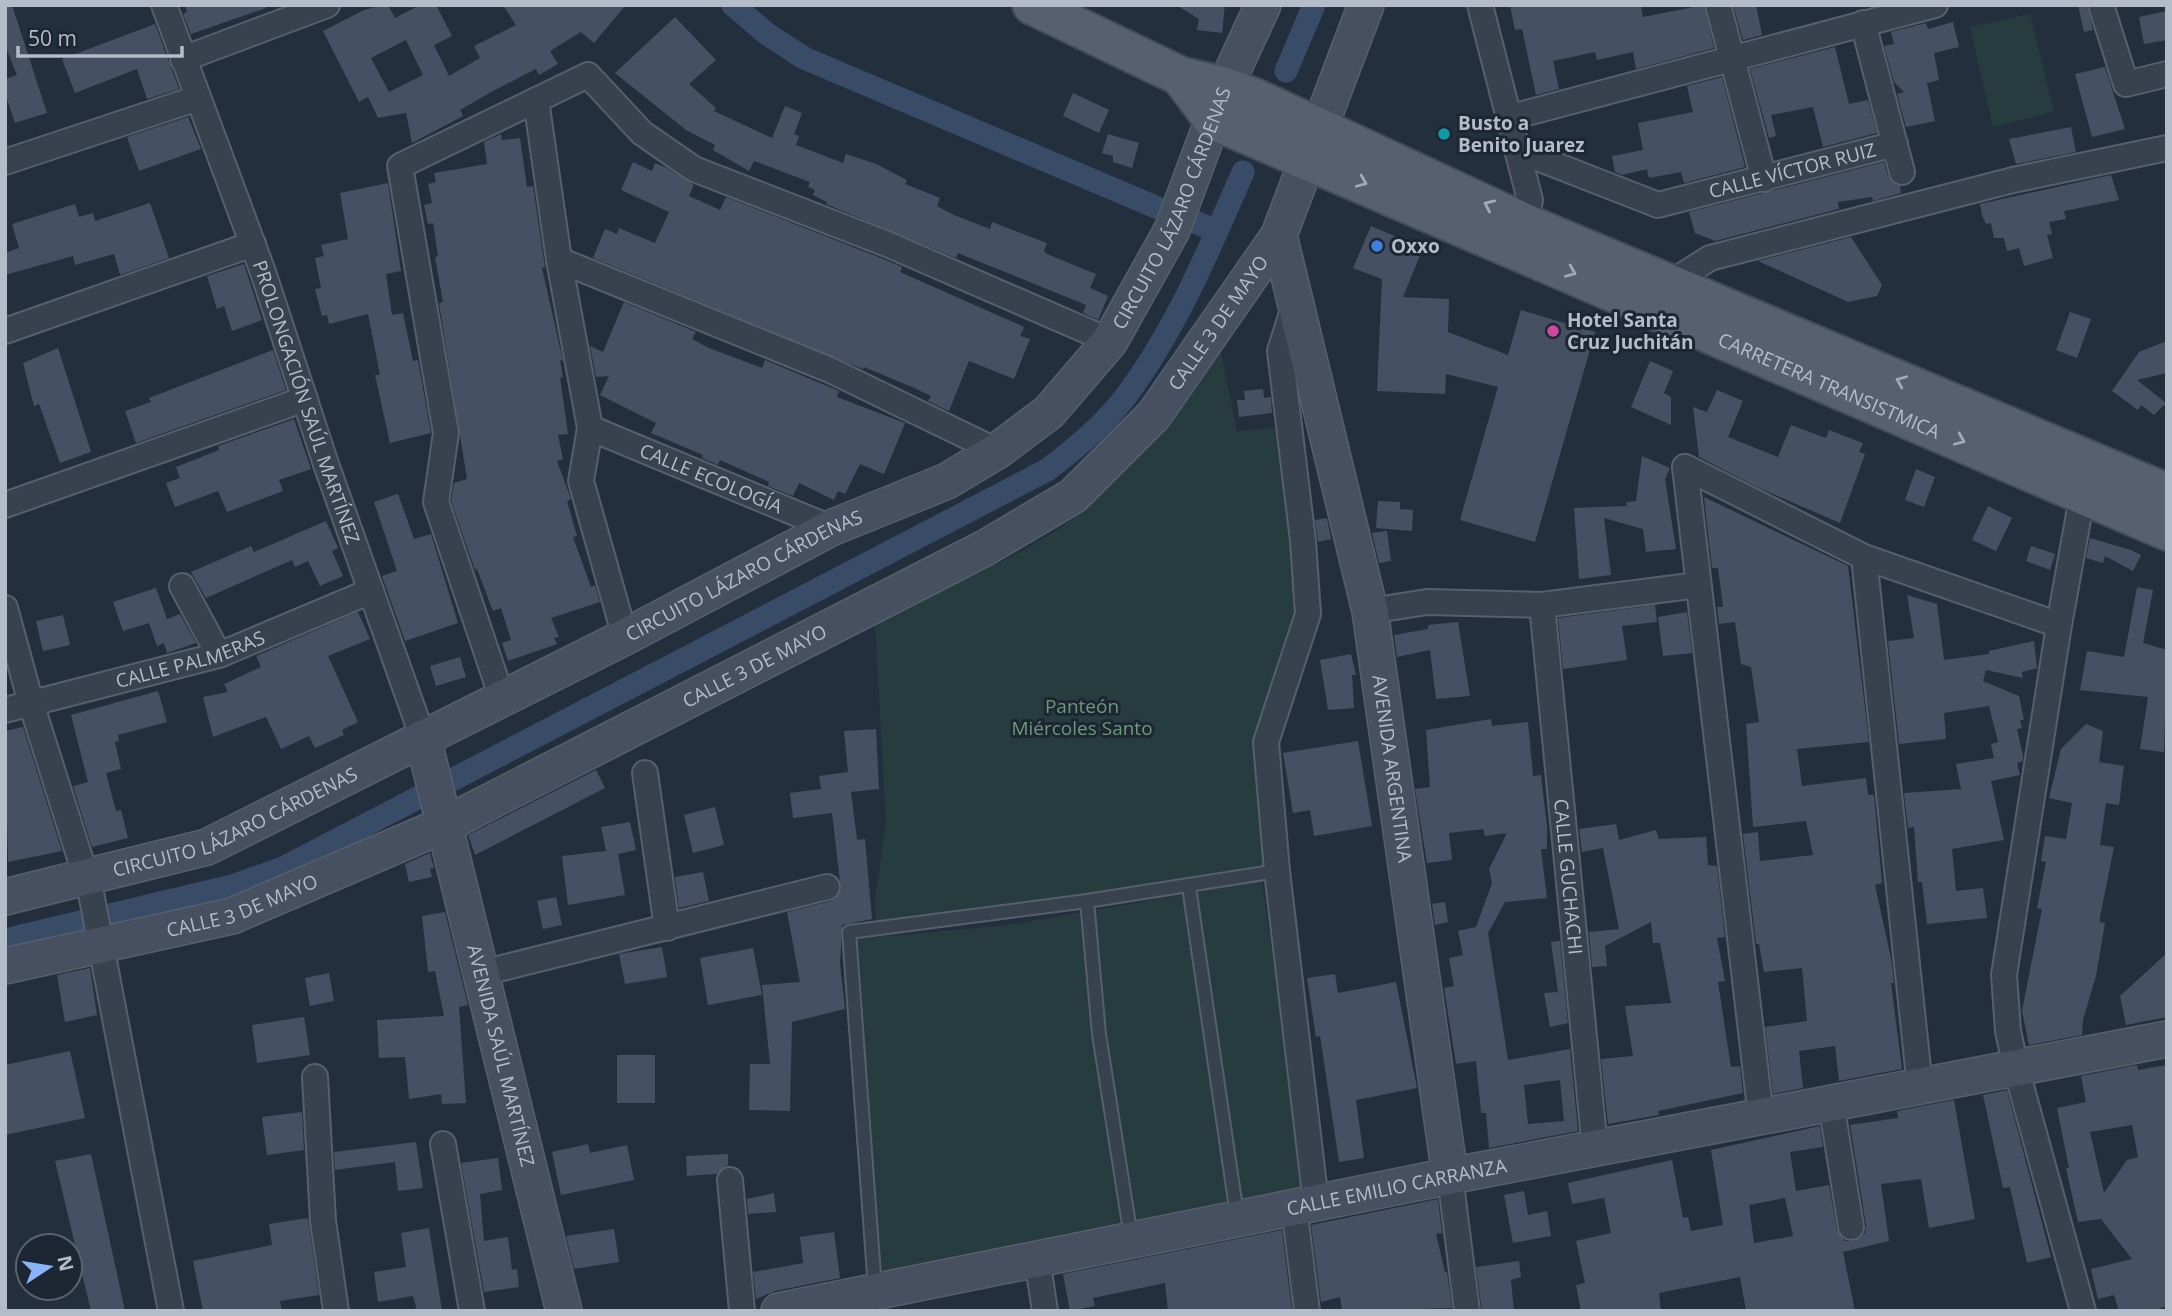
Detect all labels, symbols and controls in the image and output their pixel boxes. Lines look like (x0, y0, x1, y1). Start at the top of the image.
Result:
scale bar (18, 14, 182, 58)
text: 50 m (28, 24, 77, 52)
street label: CIRCUITO LÁZARO CÁRDENAS (1106, 83, 1237, 334)
place label: Busto a Benito Juarez (1458, 110, 1585, 158)
marker: Busto a Benito Juarez (1436, 126, 1452, 142)
street label: CALLE VÍCTOR RUIZ (1706, 136, 1879, 204)
one-way arrow (1355, 174, 1367, 188)
one-way arrow (1483, 200, 1496, 214)
place label: Oxxo (1391, 233, 1440, 259)
marker: Oxxo (1369, 238, 1385, 254)
street label: CALLE 3 DE MAYO (1162, 250, 1274, 395)
street label: PROLONGACIÓN SAÚL MARTÍNEZ (247, 257, 366, 548)
one-way arrow (1564, 264, 1576, 278)
place label: Hotel Santa Cruz Juchitán (1567, 307, 1693, 355)
marker: Hotel Santa Cruz Juchitán (1545, 323, 1561, 339)
street label: CARRETERA TRANSISTMICA (1714, 326, 1944, 445)
one-way arrow (1895, 375, 1908, 389)
one-way arrow (1953, 432, 1965, 446)
street label: CALLE ECOLOGÍA (636, 437, 786, 519)
street label: CIRCUITO LÁZARO CÁRDENAS (621, 504, 866, 647)
street label: CALLE 3 DE MAYO (678, 618, 831, 714)
street label: CALLE PALMERAS (113, 624, 269, 694)
street label: AVENIDA ARGENTINA (1366, 673, 1418, 864)
park label: Panteón Miércoles Santo (1011, 693, 1153, 741)
street label: CIRCUITO LÁZARO CÁRDENAS (110, 761, 362, 883)
street label: CALLE GUCHACHI (1548, 798, 1589, 956)
street label: CALLE 3 DE MAYO (164, 868, 322, 943)
street label: AVENIDA SAÚL MARTÍNEZ (461, 942, 541, 1169)
street label: CALLE EMILIO CARRANZA (1284, 1152, 1509, 1222)
north arrow (14, 1232, 84, 1302)
text: N (51, 1253, 80, 1274)

